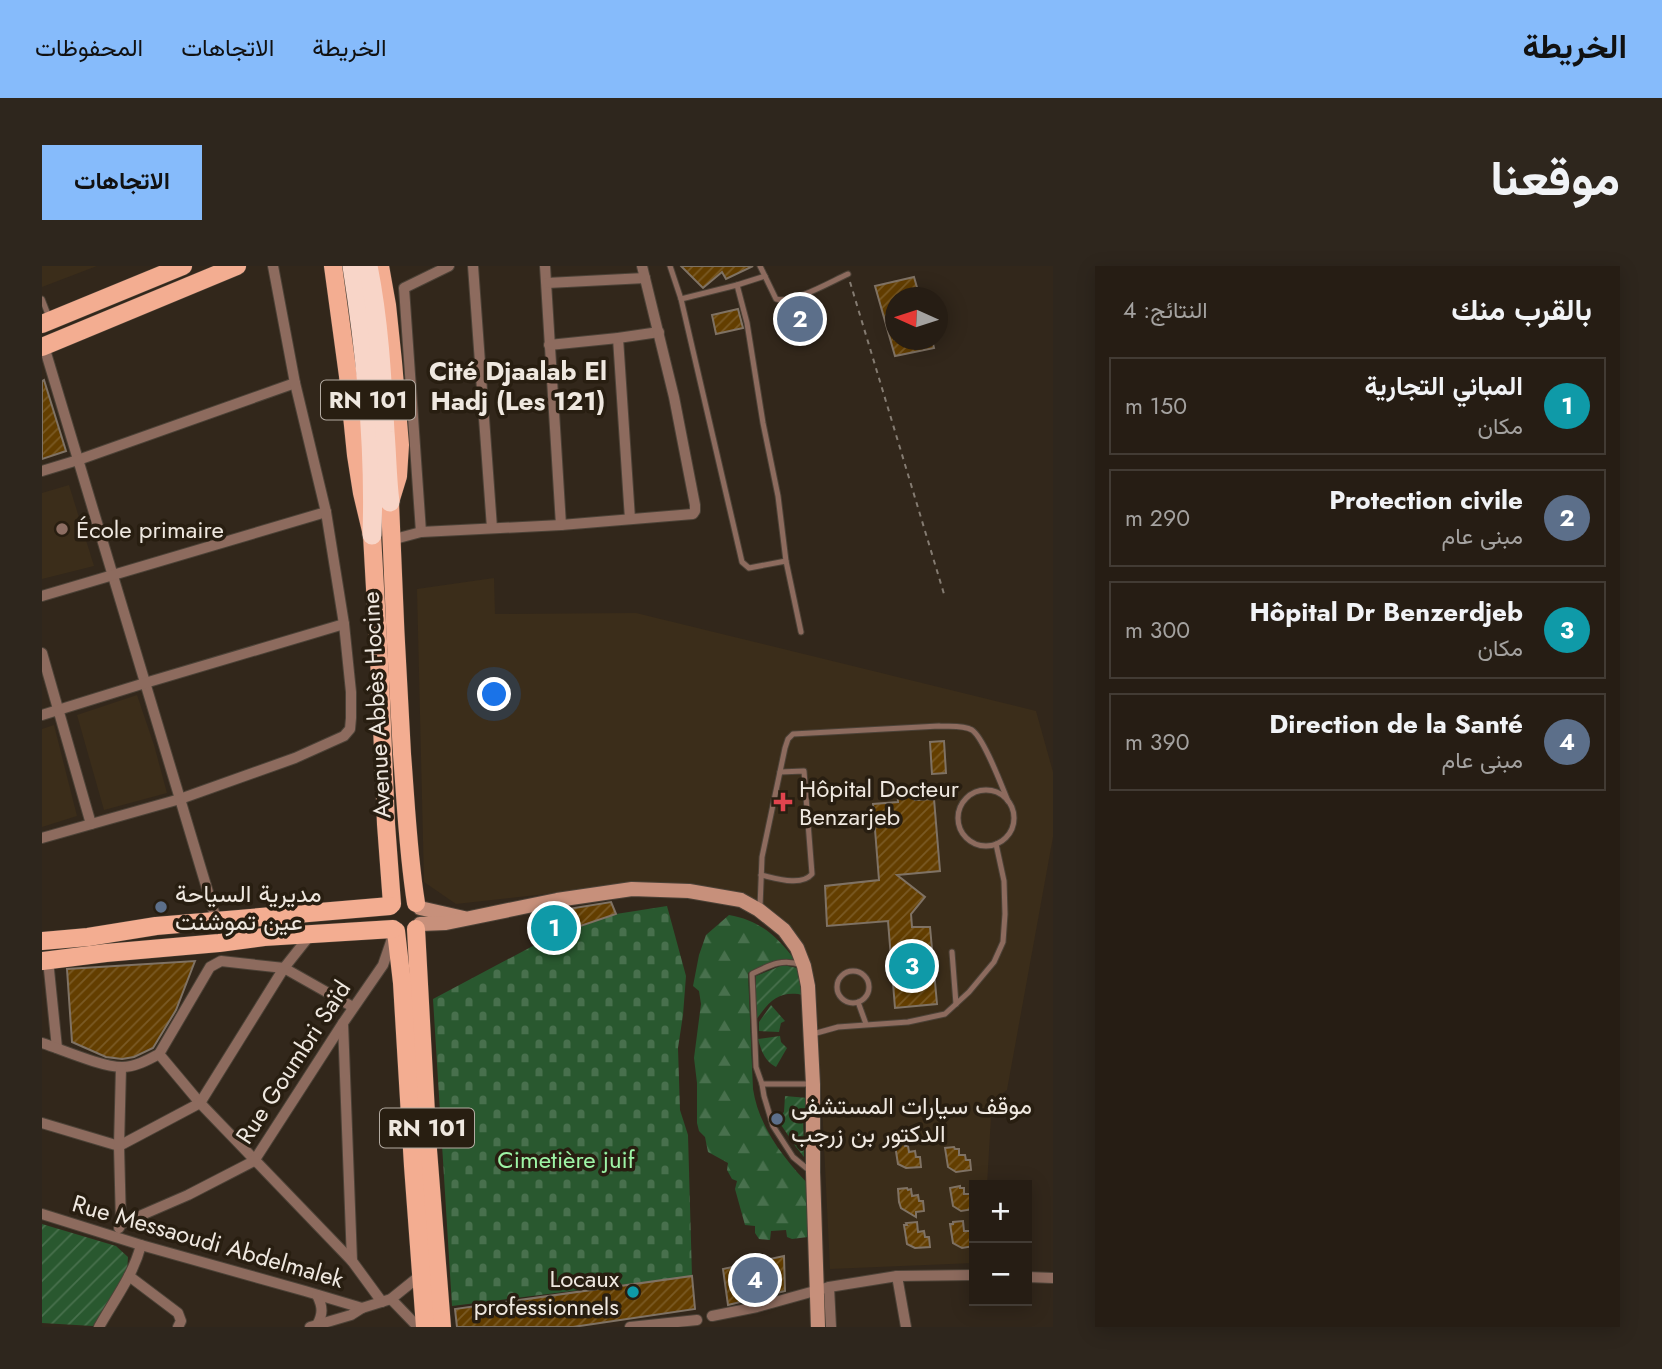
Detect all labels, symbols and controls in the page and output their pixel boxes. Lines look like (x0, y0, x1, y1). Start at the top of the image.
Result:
text: الخريطة (1523, 23, 1627, 70)
text: المحفوظات (35, 30, 143, 65)
text: الاتجاهات (181, 30, 274, 65)
text: الخريطة (312, 30, 387, 65)
text: موقعنا (1490, 143, 1620, 213)
button: الاتجاهات (42, 145, 202, 220)
north arrow (885, 287, 948, 350)
text: بالقرب منك (1451, 288, 1592, 331)
pin: 2 (777, 293, 823, 345)
text: النتائج: 4 (1123, 293, 1208, 327)
district label: Cité Djaalab El Hadj (Les 121) (429, 352, 607, 420)
text: المباني التجارية (1364, 367, 1523, 405)
road number: RN 101 (321, 380, 415, 420)
text: 150 m (1125, 389, 1187, 423)
text: 1 (1561, 389, 1573, 423)
text: مكان (1477, 409, 1523, 443)
text: Protection civile (1329, 481, 1523, 519)
text: 290 m (1125, 501, 1190, 535)
text: 2 (1559, 501, 1575, 535)
place label: École primaire (76, 512, 224, 547)
text: مبنى عام (1441, 519, 1523, 553)
marker: École primaire (54, 521, 70, 537)
street label: Avenue Abbès Hocine (353, 591, 399, 819)
text: Hôpital Dr Benzerdjeb (1249, 593, 1523, 631)
text: 300 m (1125, 613, 1190, 647)
text: 3 (1560, 613, 1574, 647)
text: مكان (1477, 631, 1523, 665)
your location (477, 677, 511, 711)
text: Direction de la Santé (1269, 705, 1523, 743)
text: 390 m (1125, 725, 1189, 759)
text: 4 (1559, 725, 1575, 759)
text: مبنى عام (1441, 743, 1523, 777)
place label: Hôpital Docteur Benzarjeb (799, 771, 960, 834)
marker: Hôpital Docteur Benzarjeb (773, 792, 793, 812)
place label: مديرية السياحة عين تموشنت (175, 876, 322, 939)
marker: مديرية السياحة عين تموشنت (153, 899, 169, 915)
pin: 1 (531, 902, 577, 954)
pin: 3 (889, 940, 935, 992)
street label: Rue Goumbri Saïd (227, 973, 359, 1151)
place label: موقف سيارات المستشفى الدكتور بن زرجب (791, 1088, 1032, 1151)
road number: RN 101 (380, 1108, 474, 1148)
marker: موقف سيارات المستشفى الدكتور بن زرجب (769, 1111, 785, 1127)
park label: Cimetière juif (497, 1142, 636, 1177)
map controls (969, 1180, 1032, 1306)
button: + (969, 1180, 1032, 1243)
street label: Rue Messaoudi Abdelmalek (68, 1185, 348, 1297)
button: − (969, 1243, 1032, 1306)
pin: 4 (732, 1254, 778, 1306)
place label: Locaux professionnels (474, 1261, 620, 1324)
marker: Locaux professionnels (625, 1284, 641, 1300)

